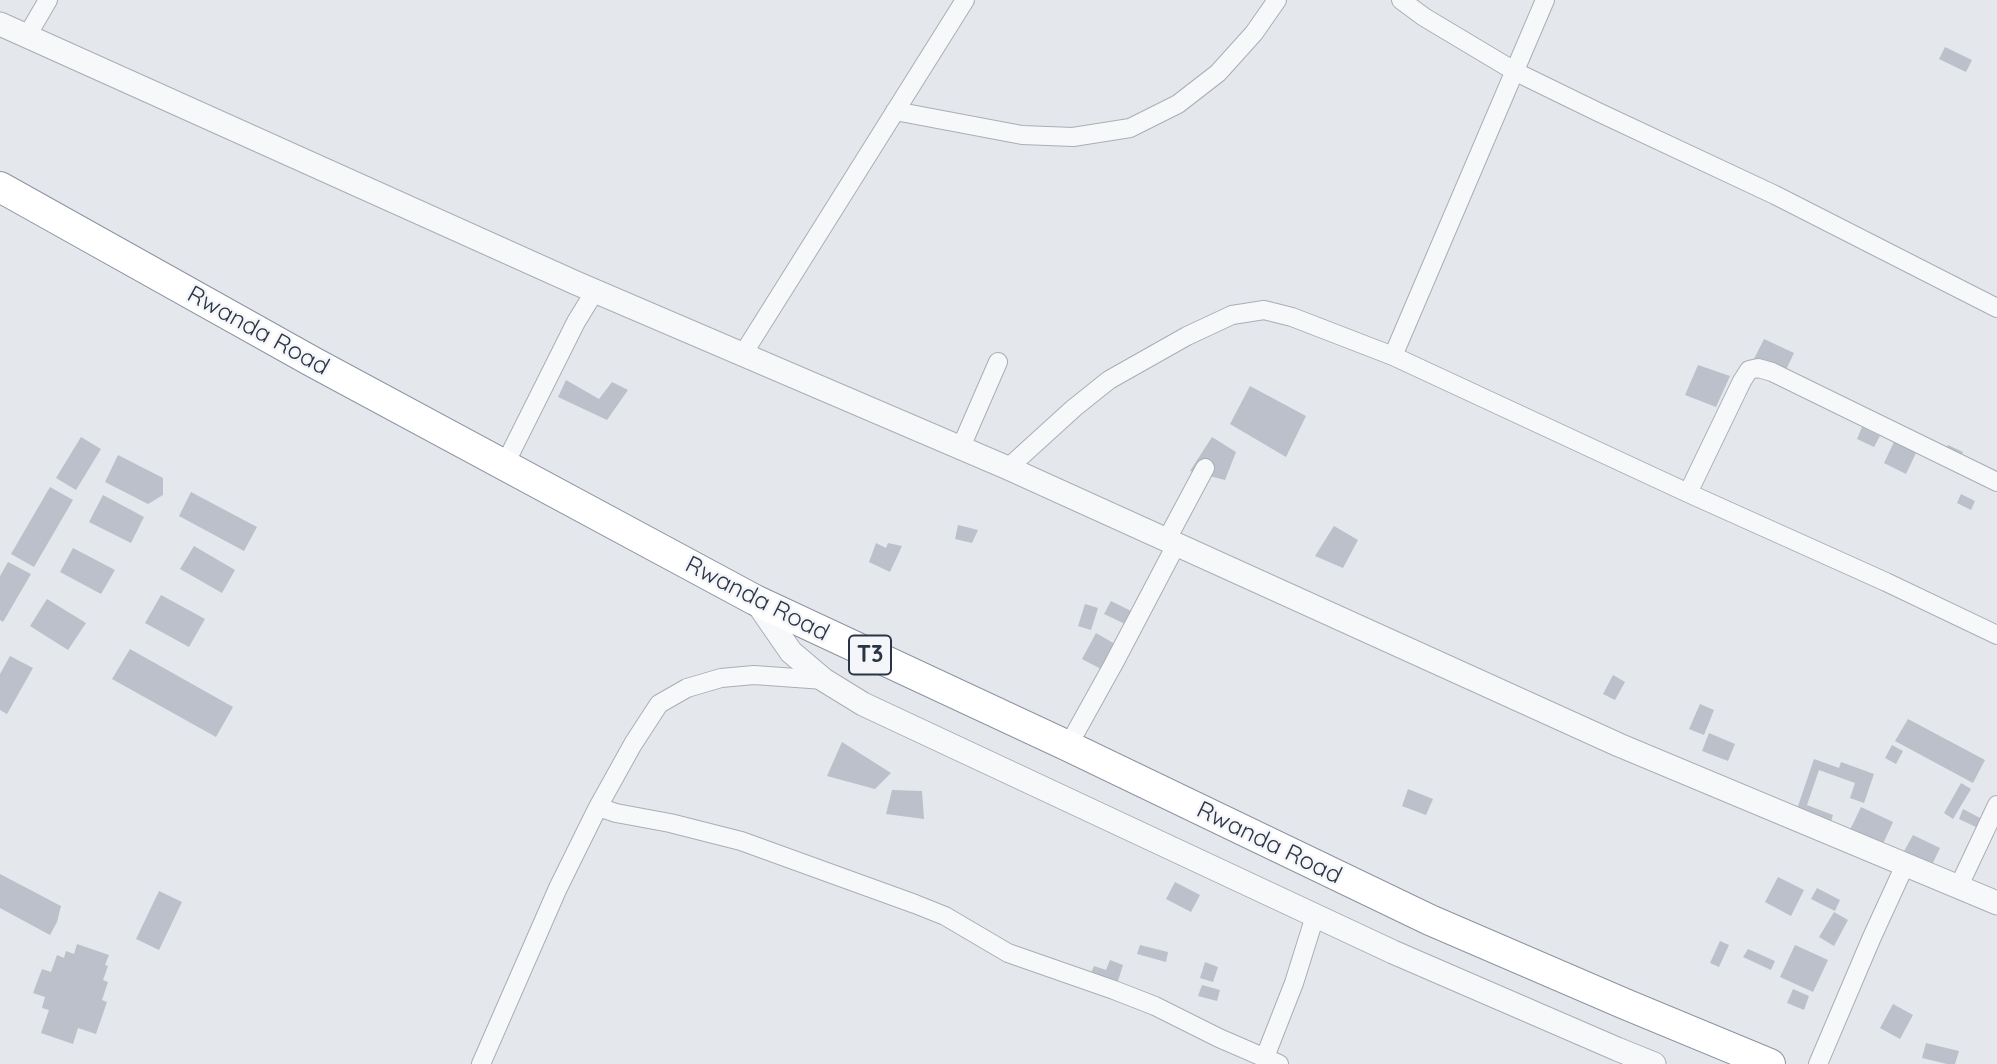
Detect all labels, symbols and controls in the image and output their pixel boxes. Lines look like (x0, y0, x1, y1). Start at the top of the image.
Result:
street label: Rwanda Road (182, 280, 334, 382)
street label: Rwanda Road (680, 550, 834, 648)
road number: T3 (849, 636, 891, 674)
street label: Rwanda Road (1192, 795, 1346, 891)

